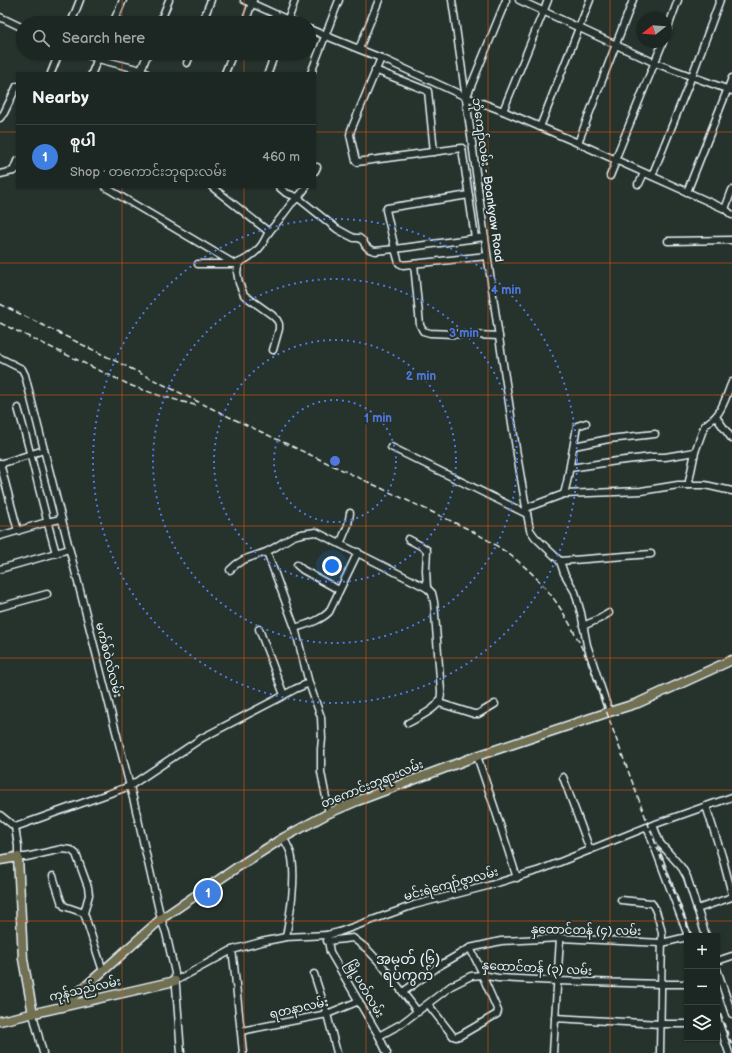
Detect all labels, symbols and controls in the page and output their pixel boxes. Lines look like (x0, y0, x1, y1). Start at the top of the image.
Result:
north arrow (636, 12, 672, 48)
search box (16, 16, 316, 60)
icon: search (30, 27, 52, 49)
text: Search here (62, 29, 145, 48)
text: Nearby (32, 88, 89, 108)
street label: ဘုံကျော်လမ်း - Boankyaw Road (467, 97, 508, 263)
text: စူပါ (70, 132, 96, 151)
text: 1 (42, 149, 48, 165)
text: 460 m (262, 149, 300, 165)
text: Shop · တကောင်းဘုရားလမ်း (70, 164, 226, 180)
text: 4 min (491, 283, 521, 298)
text: 3 min (449, 326, 479, 341)
text: 2 min (406, 369, 436, 384)
text: 1 min (364, 411, 392, 426)
centre of rings (328, 454, 342, 468)
your location (322, 556, 342, 576)
street label: မက်စ်ဝဲလ်လမ်း (92, 620, 127, 699)
street label: တကောင်းဘုရားလမ်း (318, 755, 426, 814)
street label: မင်းရဲကျော်ဇွာလမ်း (402, 863, 501, 906)
pin: 1 (195, 878, 221, 908)
street label: နှထောင်တန် (၄) လမ်း (531, 920, 641, 941)
map controls (684, 933, 720, 1041)
button: + (684, 933, 720, 969)
district label: အမှတ် (၆) ရပ်ကွက် (376, 949, 440, 987)
street label: နှထောင်တန် (၃) လမ်း (481, 956, 593, 981)
street label: မြို့ပတ်လမ်း (340, 957, 389, 1022)
button: − (684, 969, 720, 1005)
street label: ကုန်သည်လမ်း (47, 972, 123, 1007)
street label: ရတနာလမ်း (268, 993, 330, 1024)
button: layers (684, 1005, 720, 1041)

